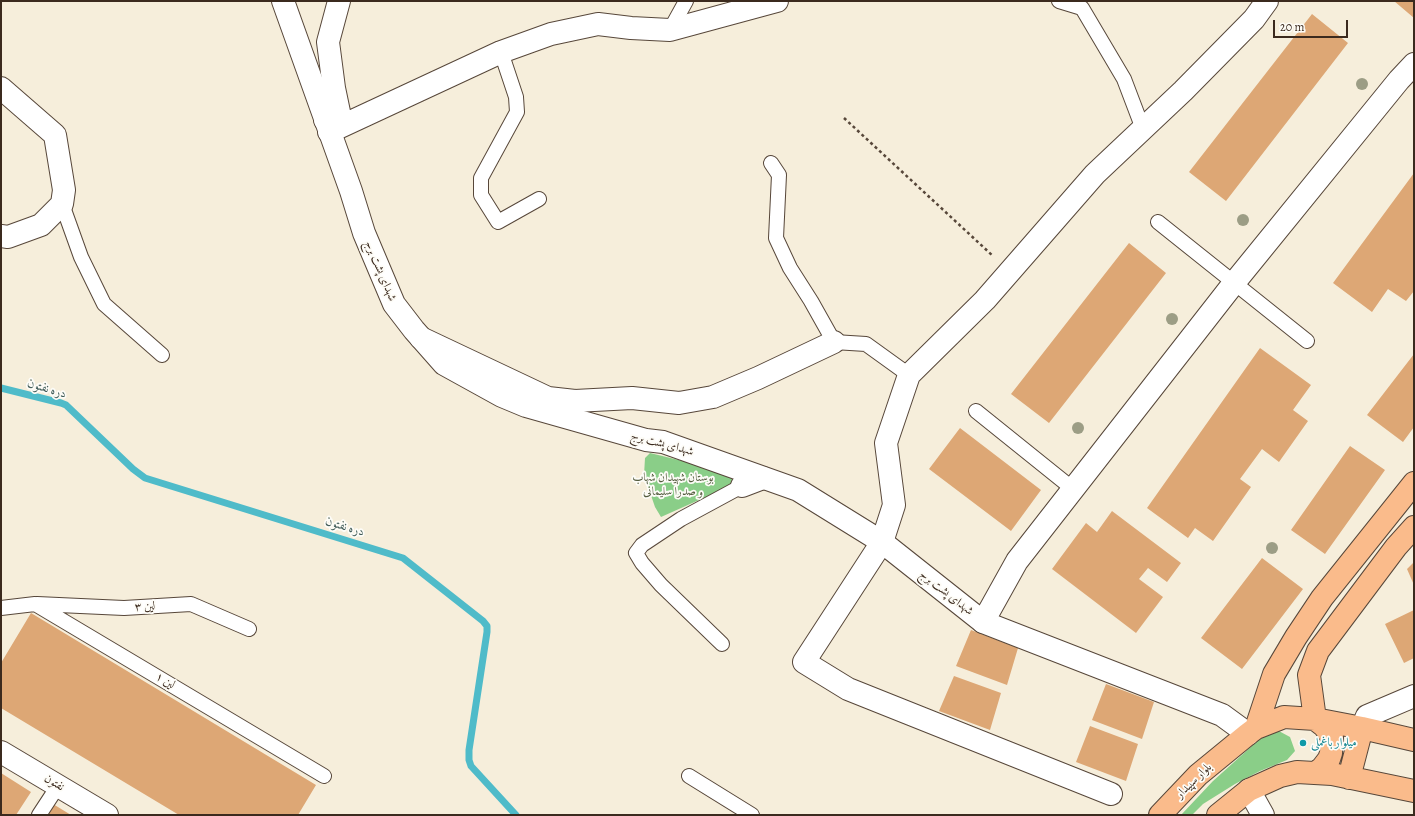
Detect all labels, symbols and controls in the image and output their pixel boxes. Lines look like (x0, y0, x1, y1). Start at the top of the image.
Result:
scale bar (1275, 12, 1350, 38)
text: 20 m (1280, 19, 1304, 35)
street label: شهدای پشت برج (361, 238, 399, 304)
water label: دره نفتون (25, 376, 69, 402)
street label: شهدای پشت برج (629, 429, 695, 459)
park label: بوستان شهیدان شهاب و صدرا سلیمانی (632, 471, 714, 499)
water label: دره نفتون (323, 514, 367, 540)
street label: شهدای پشت برج (916, 567, 976, 619)
street label: لین ۳ (134, 599, 156, 615)
street label: لین ۱ (152, 670, 178, 692)
place label: میلوار باغملی (1311, 736, 1357, 750)
marker: میلوار باغملی (1298, 738, 1308, 748)
street label: بلوار سپیدار (1173, 760, 1215, 802)
street label: نفتون (41, 771, 67, 795)

